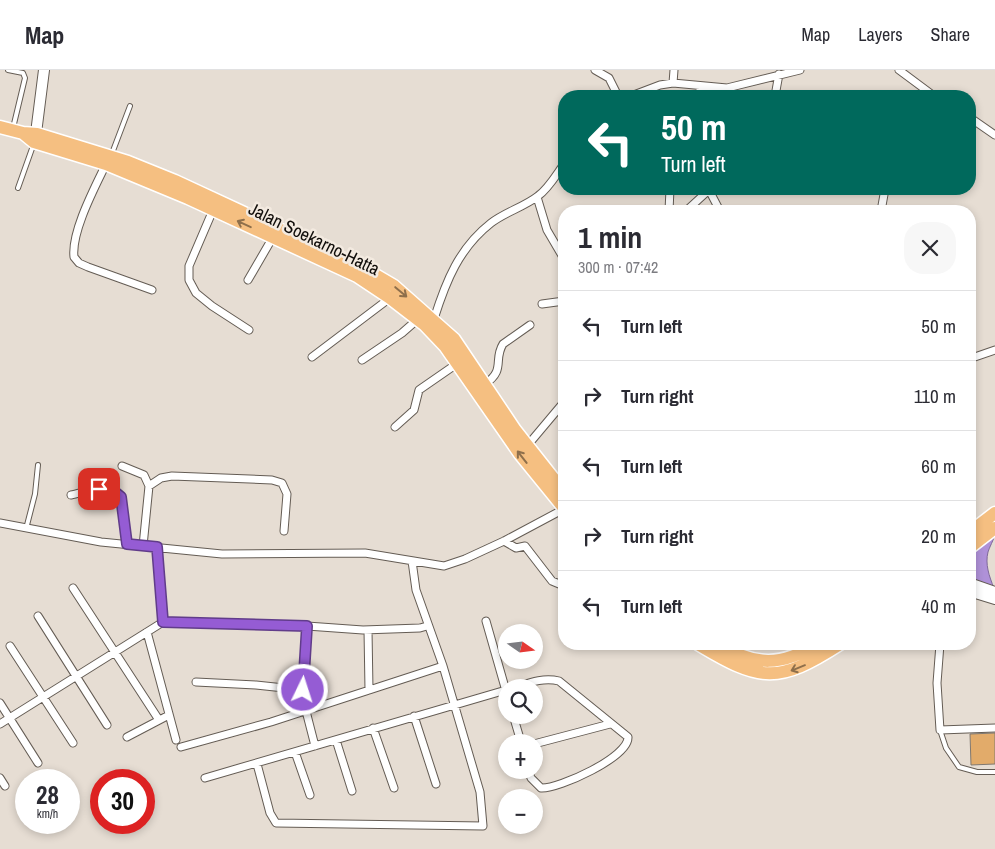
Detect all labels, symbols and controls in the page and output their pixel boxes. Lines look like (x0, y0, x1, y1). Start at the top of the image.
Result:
text: Map (25, 19, 64, 51)
text: Map (802, 22, 830, 47)
text: Layers (858, 22, 903, 47)
text: Share (931, 22, 970, 47)
text: 50 m (661, 104, 726, 151)
icon: left (578, 110, 643, 175)
text: Turn left (661, 149, 726, 179)
street label: Jalan Soekarno-Hatta (245, 196, 384, 281)
text: 1 min (578, 217, 642, 257)
one-way arrow (237, 218, 252, 228)
button: close (904, 222, 956, 274)
text: 300 m · 07:42 (578, 256, 658, 278)
one-way arrow (395, 286, 408, 298)
icon: left (578, 312, 606, 340)
text: Turn left (621, 313, 682, 339)
text: 50 m (921, 313, 956, 339)
icon: right (578, 382, 606, 410)
text: Turn right (621, 383, 693, 409)
text: 110 m (914, 383, 956, 409)
one-way arrow (517, 450, 528, 463)
icon: left (578, 452, 606, 480)
text: Turn left (621, 453, 682, 479)
text: 60 m (921, 453, 956, 479)
pin (78, 468, 120, 510)
icon: arrive (85, 475, 113, 503)
icon: right (578, 522, 606, 550)
text: Turn right (621, 523, 693, 549)
text: 20 m (921, 523, 956, 549)
icon: left (578, 592, 606, 620)
text: Turn left (621, 593, 682, 619)
text: 40 m (921, 593, 956, 619)
north arrow (498, 624, 542, 669)
map controls (498, 624, 543, 834)
position arrow (276, 663, 328, 715)
one-way arrow (791, 664, 806, 673)
button: search (498, 679, 543, 724)
button: + (498, 734, 543, 779)
speed limit sign: 30 (90, 769, 155, 834)
text: 28 (36, 778, 59, 812)
button: − (498, 789, 543, 834)
text: km/h (37, 806, 58, 822)

